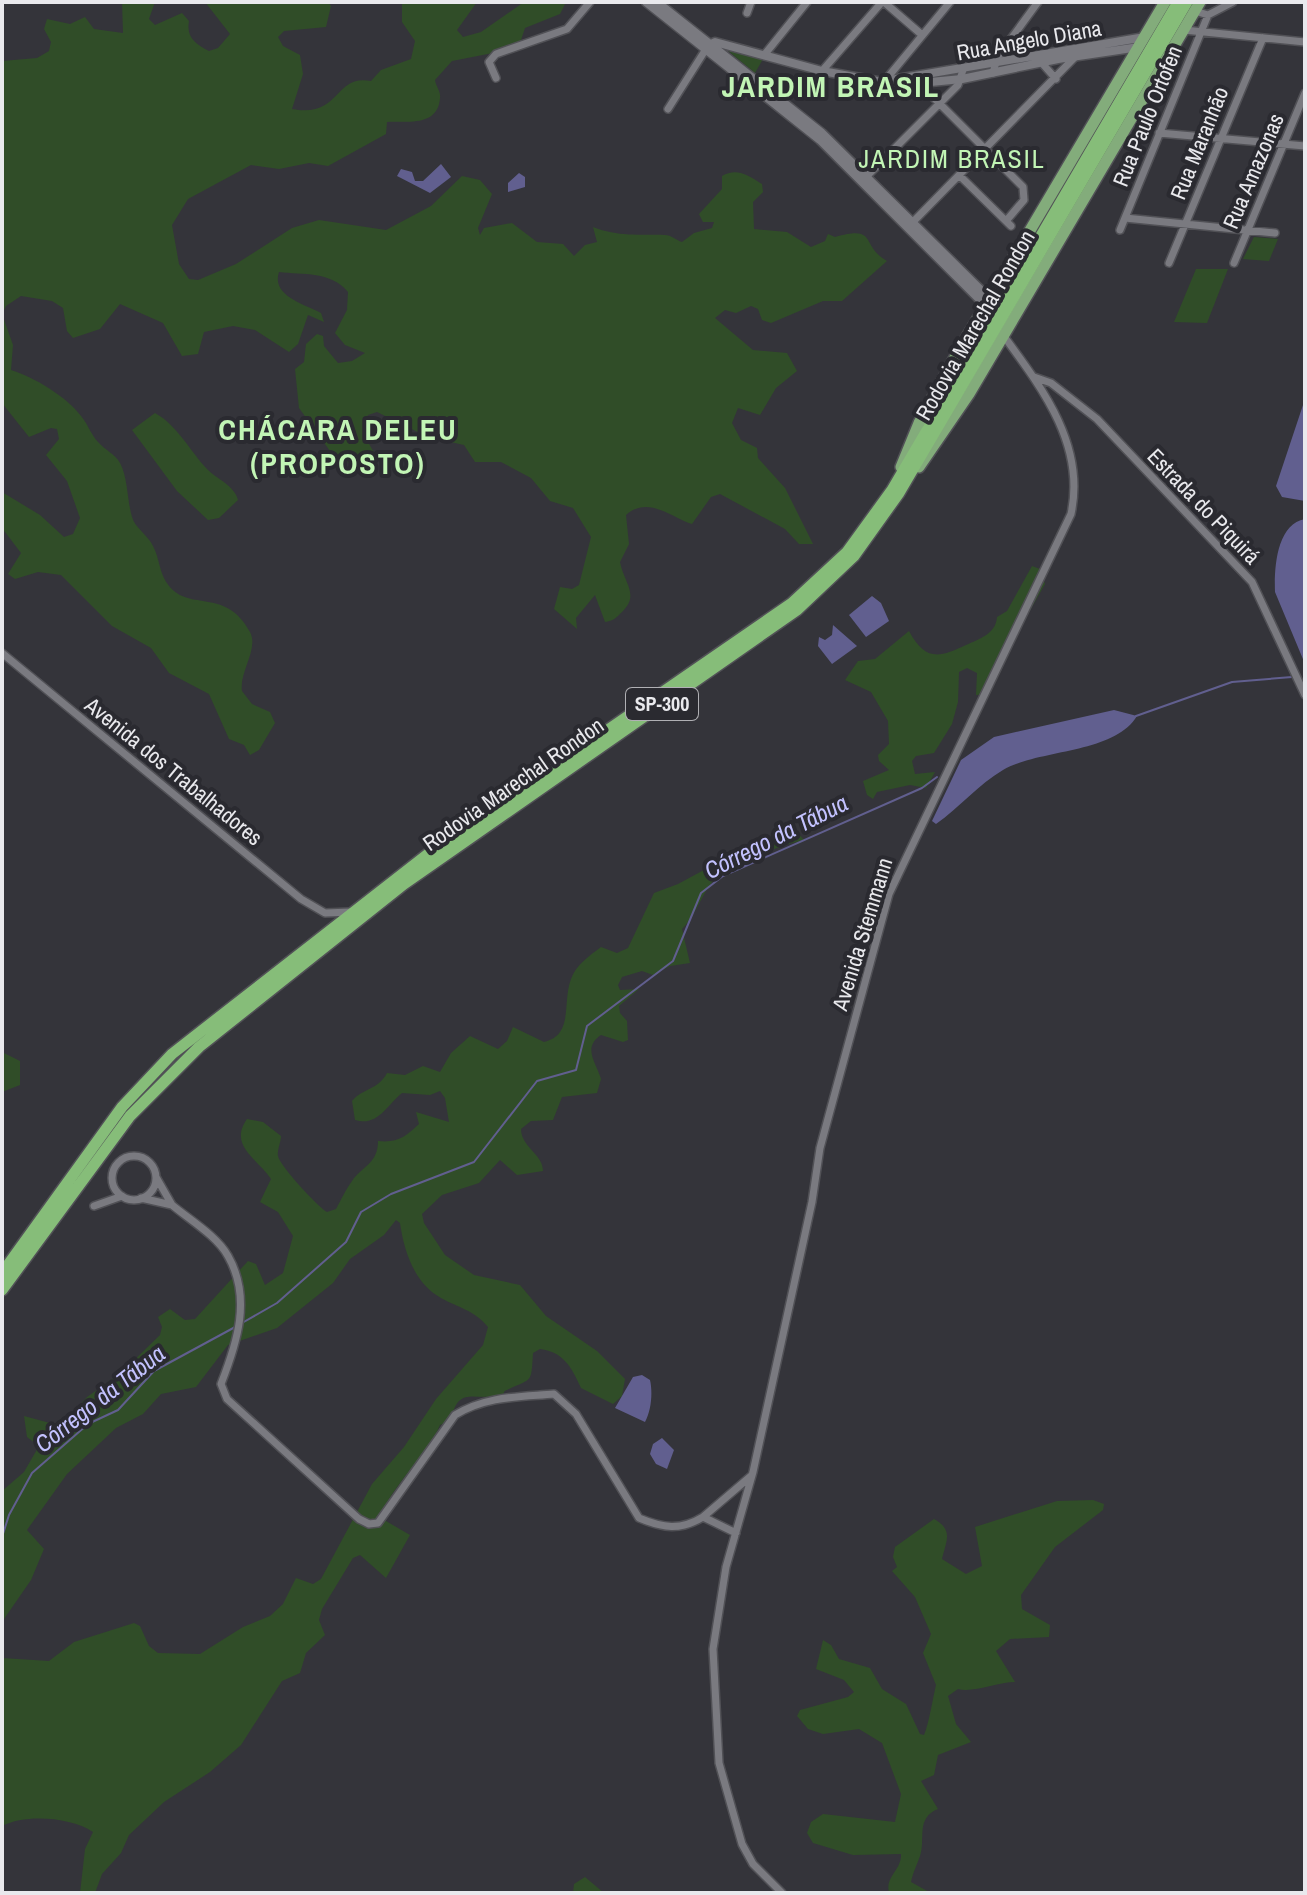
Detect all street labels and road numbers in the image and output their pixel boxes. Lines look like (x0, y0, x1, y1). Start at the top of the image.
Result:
street label: Rua Angelo Diana (954, 13, 1104, 67)
street label: Rua Paulo Ortofen (1105, 41, 1189, 191)
street label: Rua Maranhão (1163, 82, 1235, 204)
street label: Rua Amazonas (1215, 109, 1291, 233)
street label: Rodovia Marechal Rondon (908, 225, 1042, 425)
street label: Estrada do Piquirá (1141, 441, 1267, 571)
road number: SP-300 (626, 688, 698, 720)
street label: Avenida dos Trabalhadores (78, 689, 269, 852)
street label: Rodovia Marechal Rondon (417, 710, 609, 858)
street label: Avenida Stemmann (824, 854, 899, 1015)

